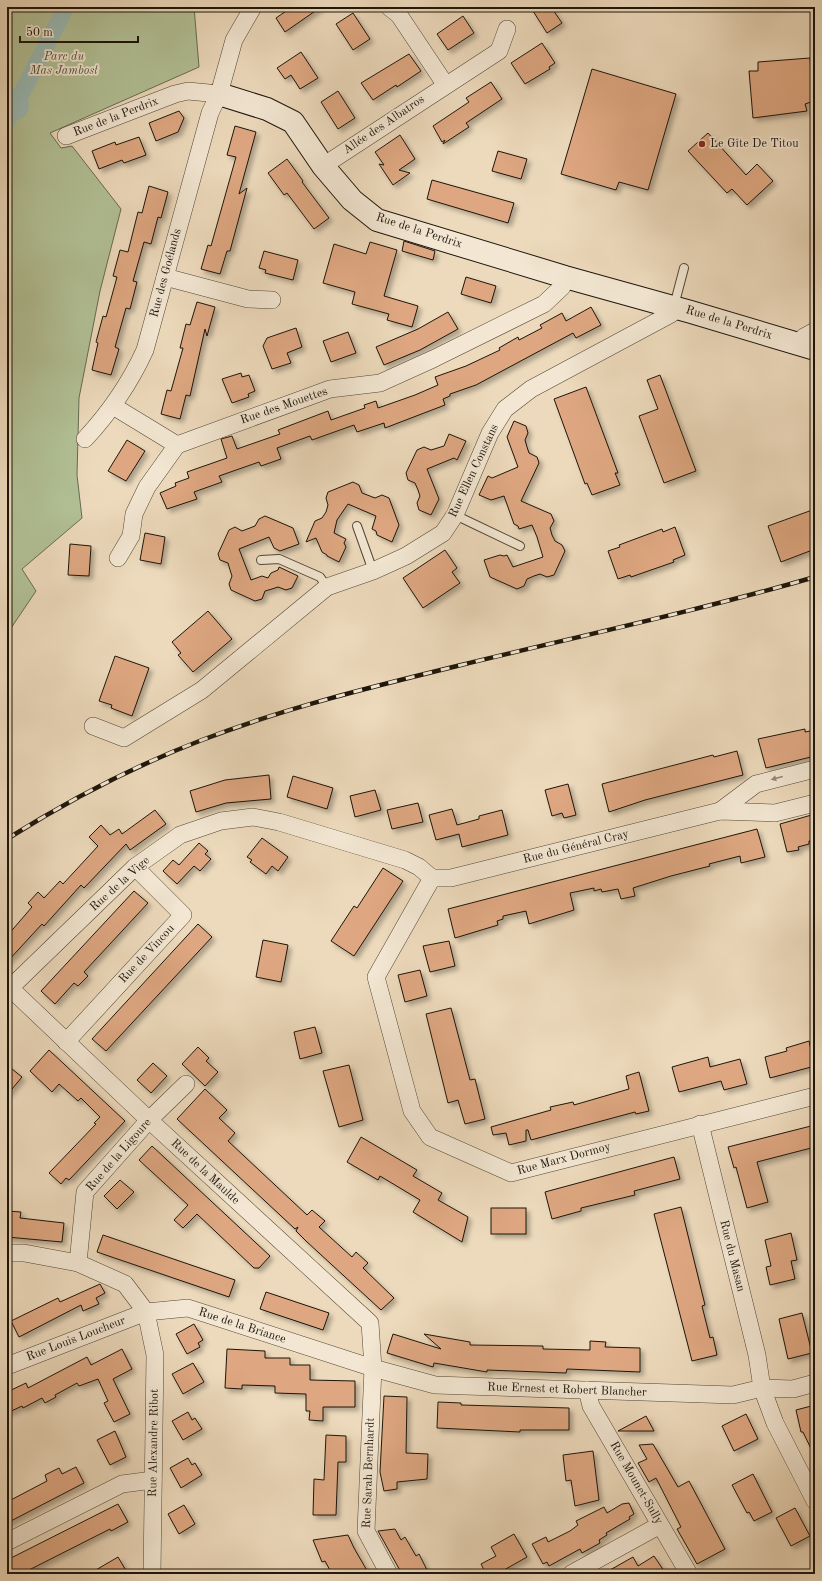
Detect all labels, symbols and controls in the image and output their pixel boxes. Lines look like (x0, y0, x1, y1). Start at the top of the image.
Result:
scale bar (20, 18, 138, 44)
text: 50 m (26, 26, 53, 39)
park label: Parc du Mas Jambost (29, 51, 98, 77)
street label: Allée des Albatros (341, 93, 427, 157)
street label: Rue de la Perdrix (72, 95, 160, 139)
place label: Le Gîte De Titou (710, 138, 799, 150)
marker: Le Gîte De Titou (697, 139, 707, 149)
street label: Rue de la Perdrix (374, 211, 464, 251)
street label: Rue des Goélands (148, 227, 184, 319)
street label: Rue de la Perdrix (684, 304, 774, 342)
street label: Rue des Mouettes (239, 385, 329, 427)
street label: Rue Ellen Constans (447, 422, 501, 520)
one-way arrow (771, 776, 783, 782)
street label: Rue du Général Cray (522, 828, 631, 866)
street label: Rue de la Vige (88, 854, 152, 914)
street label: Rue de Vincou (117, 922, 177, 986)
street label: Rue de la Ligoure (84, 1116, 154, 1194)
street label: Rue de la Maulde (168, 1137, 242, 1207)
street label: Rue Marx Dormoy (516, 1141, 613, 1177)
street label: Rue du Masan (717, 1219, 747, 1294)
street label: Rue de la Briance (197, 1306, 288, 1346)
street label: Rue Louis Loucheur (25, 1315, 127, 1363)
street label: Rue Ernest et Robert Blancher (487, 1381, 647, 1399)
street label: Rue Alexandre Ribot (147, 1389, 161, 1497)
street label: Rue Sarah Bernhardt (361, 1417, 377, 1529)
street label: Rue Mounet-Sully (607, 1439, 665, 1527)

